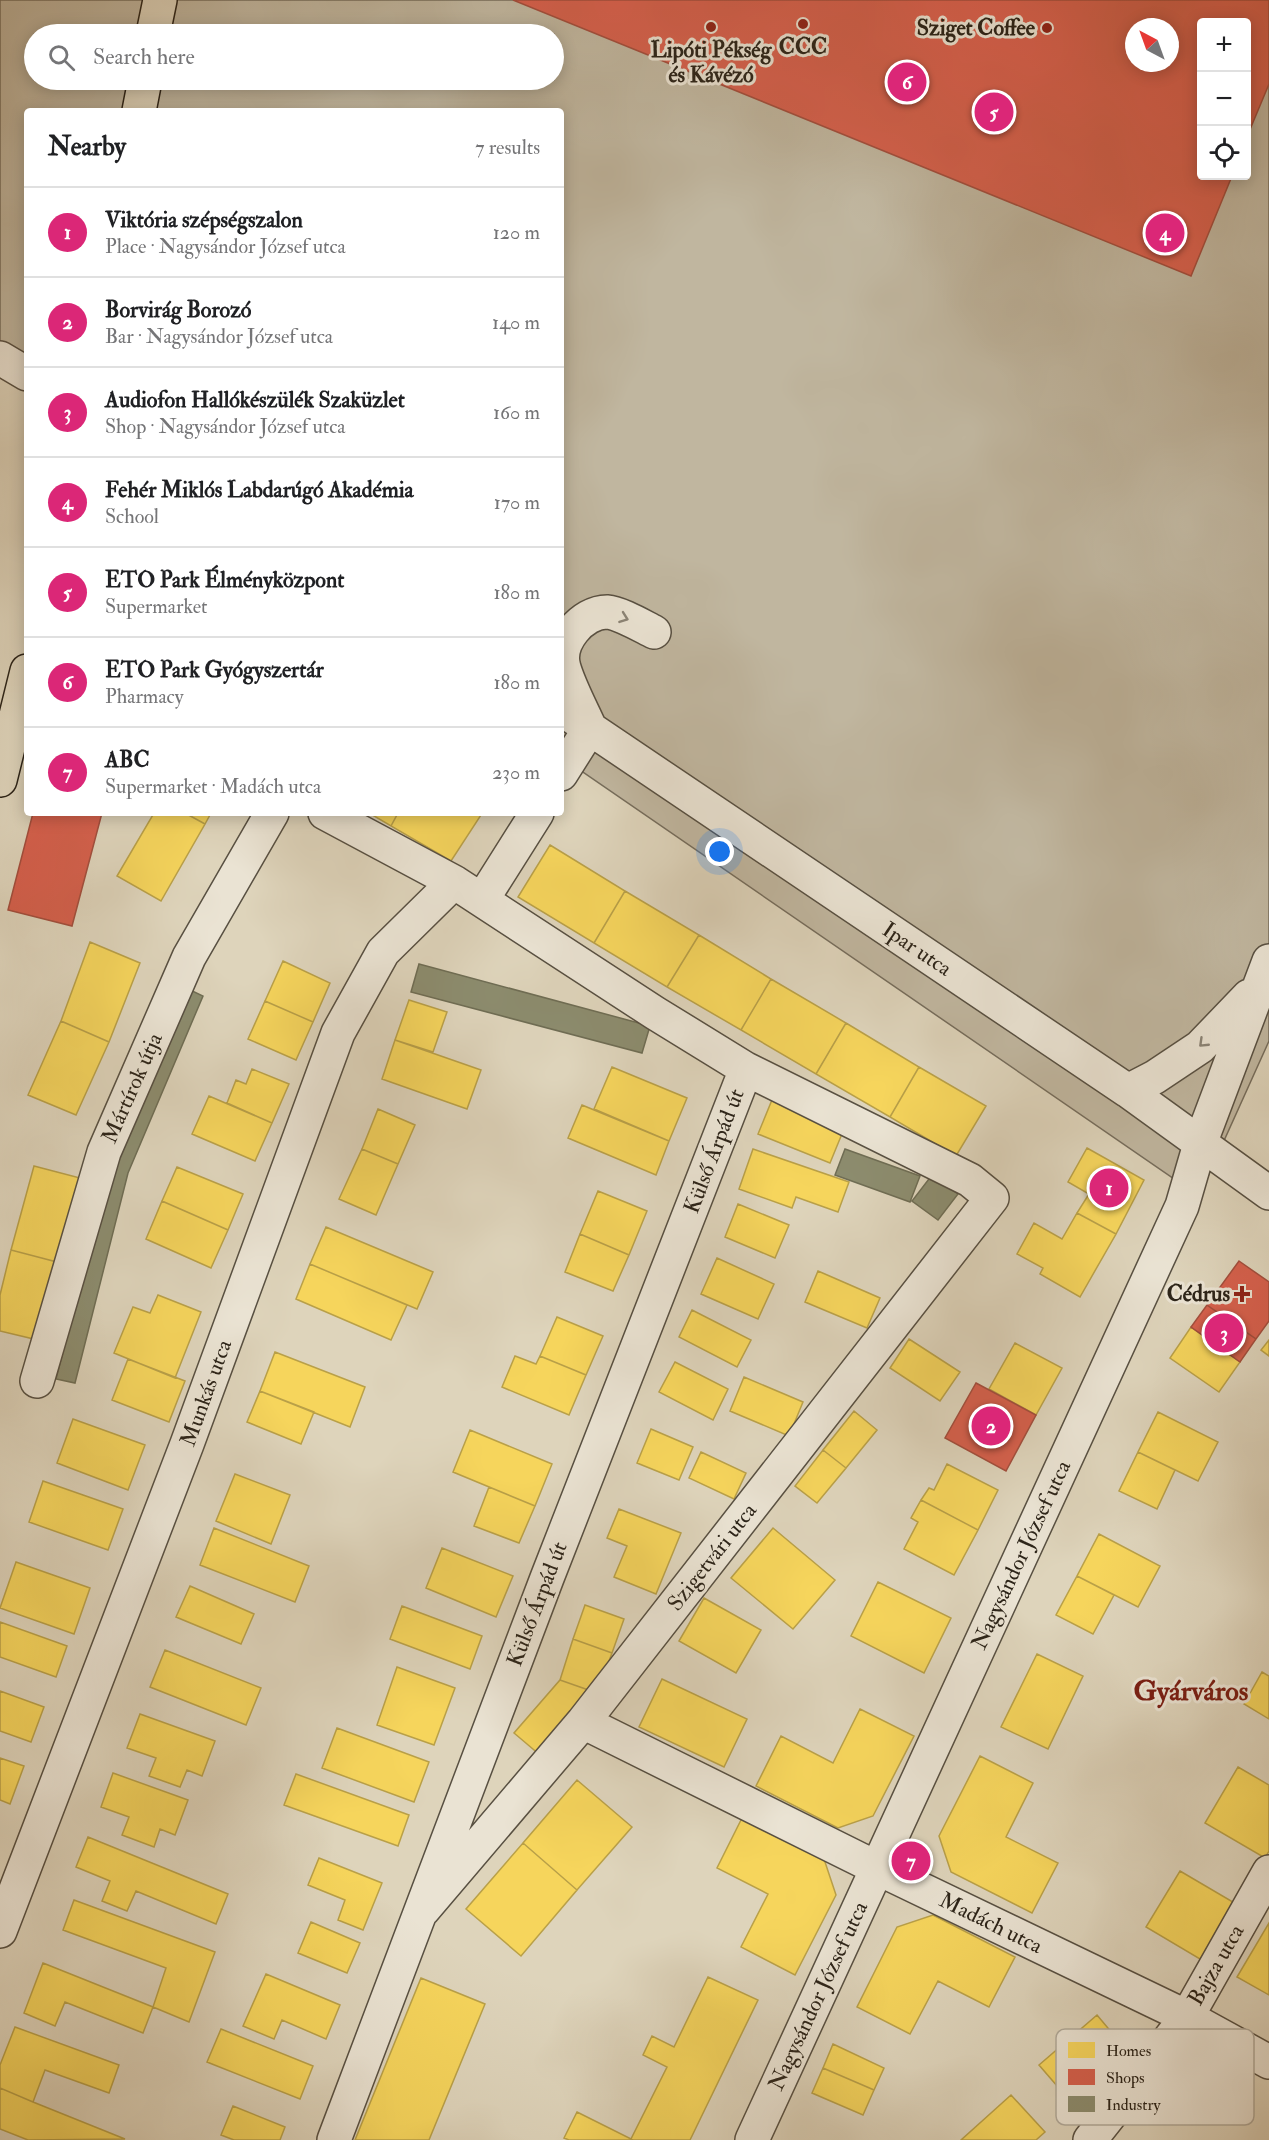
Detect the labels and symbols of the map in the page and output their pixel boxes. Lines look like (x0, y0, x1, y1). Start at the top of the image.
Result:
place label: Sziget Coffee (917, 14, 1036, 43)
marker: CCC (796, 17, 810, 31)
north arrow (1125, 18, 1179, 72)
marker: Lipóti Pékség és Kávézó (704, 20, 718, 34)
marker: Sziget Coffee (1040, 21, 1054, 35)
place label: CCC (779, 33, 827, 61)
place label: Lipóti Pékség és Kávézó (651, 36, 772, 89)
pin: 6 (888, 60, 926, 104)
pin: 5 (974, 90, 1014, 134)
pin: 4 (1146, 210, 1184, 256)
one-way arrow (618, 611, 629, 623)
your location (705, 837, 734, 866)
street label: Ipar utca (876, 916, 958, 984)
street label: Mártírok útja (95, 1028, 169, 1147)
one-way arrow (1200, 1035, 1211, 1046)
street label: Külső Árpád út (677, 1085, 751, 1218)
pin: 1 (1090, 1166, 1128, 1210)
place label: Cédrus (1167, 1280, 1230, 1308)
marker: Cédrus (1235, 1287, 1249, 1301)
pin: 3 (1204, 1310, 1244, 1356)
street label: Munkás utca (174, 1335, 239, 1450)
pin: 2 (972, 1404, 1010, 1448)
street label: Nagysándor József utca (965, 1455, 1078, 1654)
street label: Szigetvári utca (661, 1497, 763, 1617)
street label: Külső Árpád út (500, 1538, 574, 1671)
district label: Gyárváros (1134, 1674, 1249, 1709)
pin: 7 (892, 1838, 930, 1884)
street label: Madách utca (935, 1886, 1048, 1960)
street label: Nagysándor József utca (762, 1896, 875, 2095)
street label: Bajza utca (1182, 1919, 1251, 2011)
legend (1056, 2029, 1254, 2125)
text: Homes (1106, 2041, 1151, 2061)
text: Shops (1106, 2068, 1145, 2089)
text: Industry (1106, 2095, 1161, 2115)

